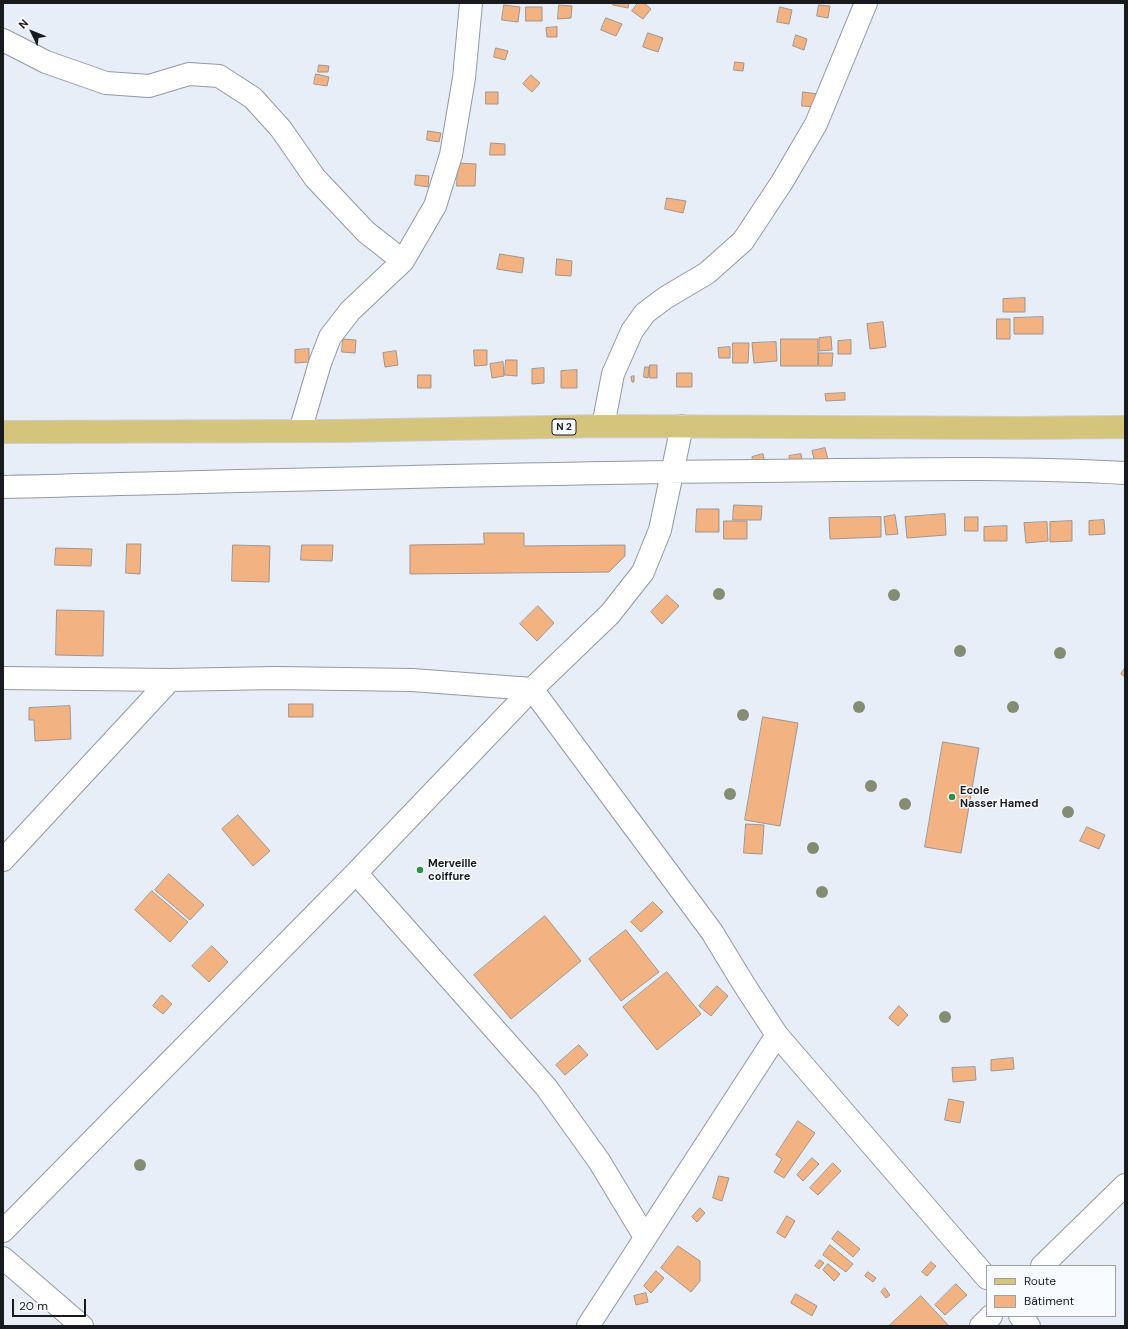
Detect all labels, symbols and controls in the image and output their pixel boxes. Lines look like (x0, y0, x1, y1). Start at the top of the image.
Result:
north arrow (12, 12, 52, 52)
text: N (15, 16, 31, 32)
road number: N 2 (552, 419, 576, 435)
place label: Ecole Nasser Hamed (960, 784, 1038, 810)
marker: Ecole Nasser Hamed (947, 792, 957, 802)
place label: Merveille coiffure (428, 857, 477, 883)
marker: Merveille coiffure (415, 865, 425, 875)
legend (986, 1265, 1116, 1317)
text: Route (1024, 1273, 1056, 1289)
scale bar (14, 1291, 88, 1317)
text: Bâtiment (1024, 1293, 1074, 1309)
text: 20 m (19, 1298, 48, 1314)

